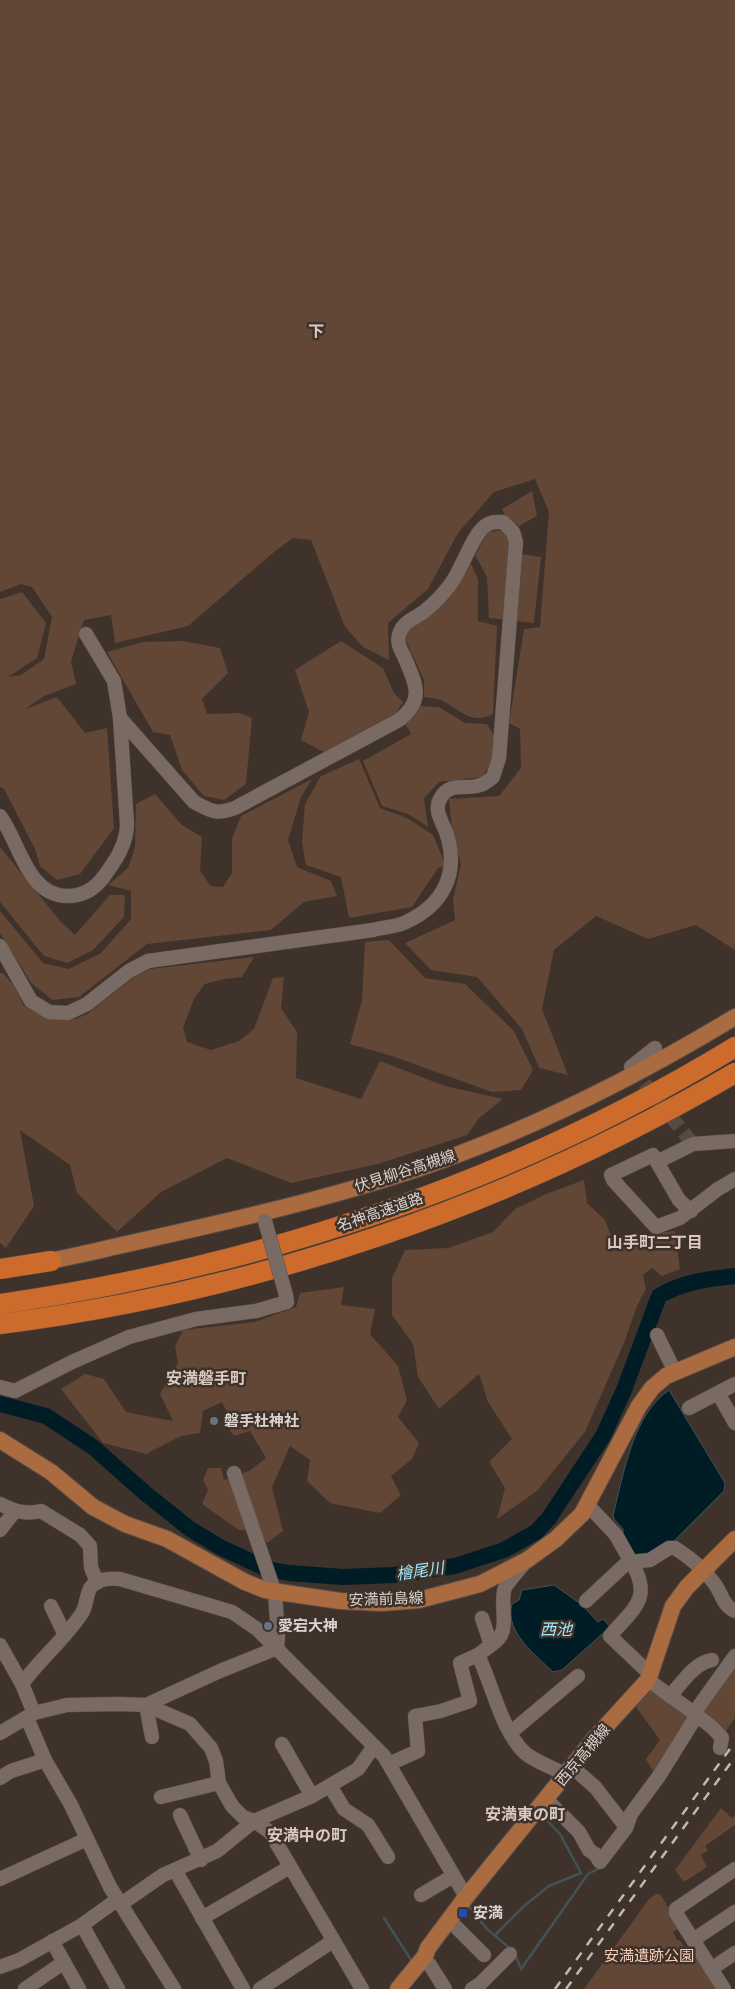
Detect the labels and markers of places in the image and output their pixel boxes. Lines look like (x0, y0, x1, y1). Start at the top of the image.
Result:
place label: 磐手杜神社 (224, 1412, 299, 1430)
marker: 磐手杜神社 (208, 1415, 220, 1427)
place label: 愛宕大神 (278, 1617, 338, 1635)
marker: 愛宕大神 (262, 1620, 274, 1632)
place label: 安満 (473, 1904, 503, 1922)
marker: 安満 (457, 1907, 469, 1919)

